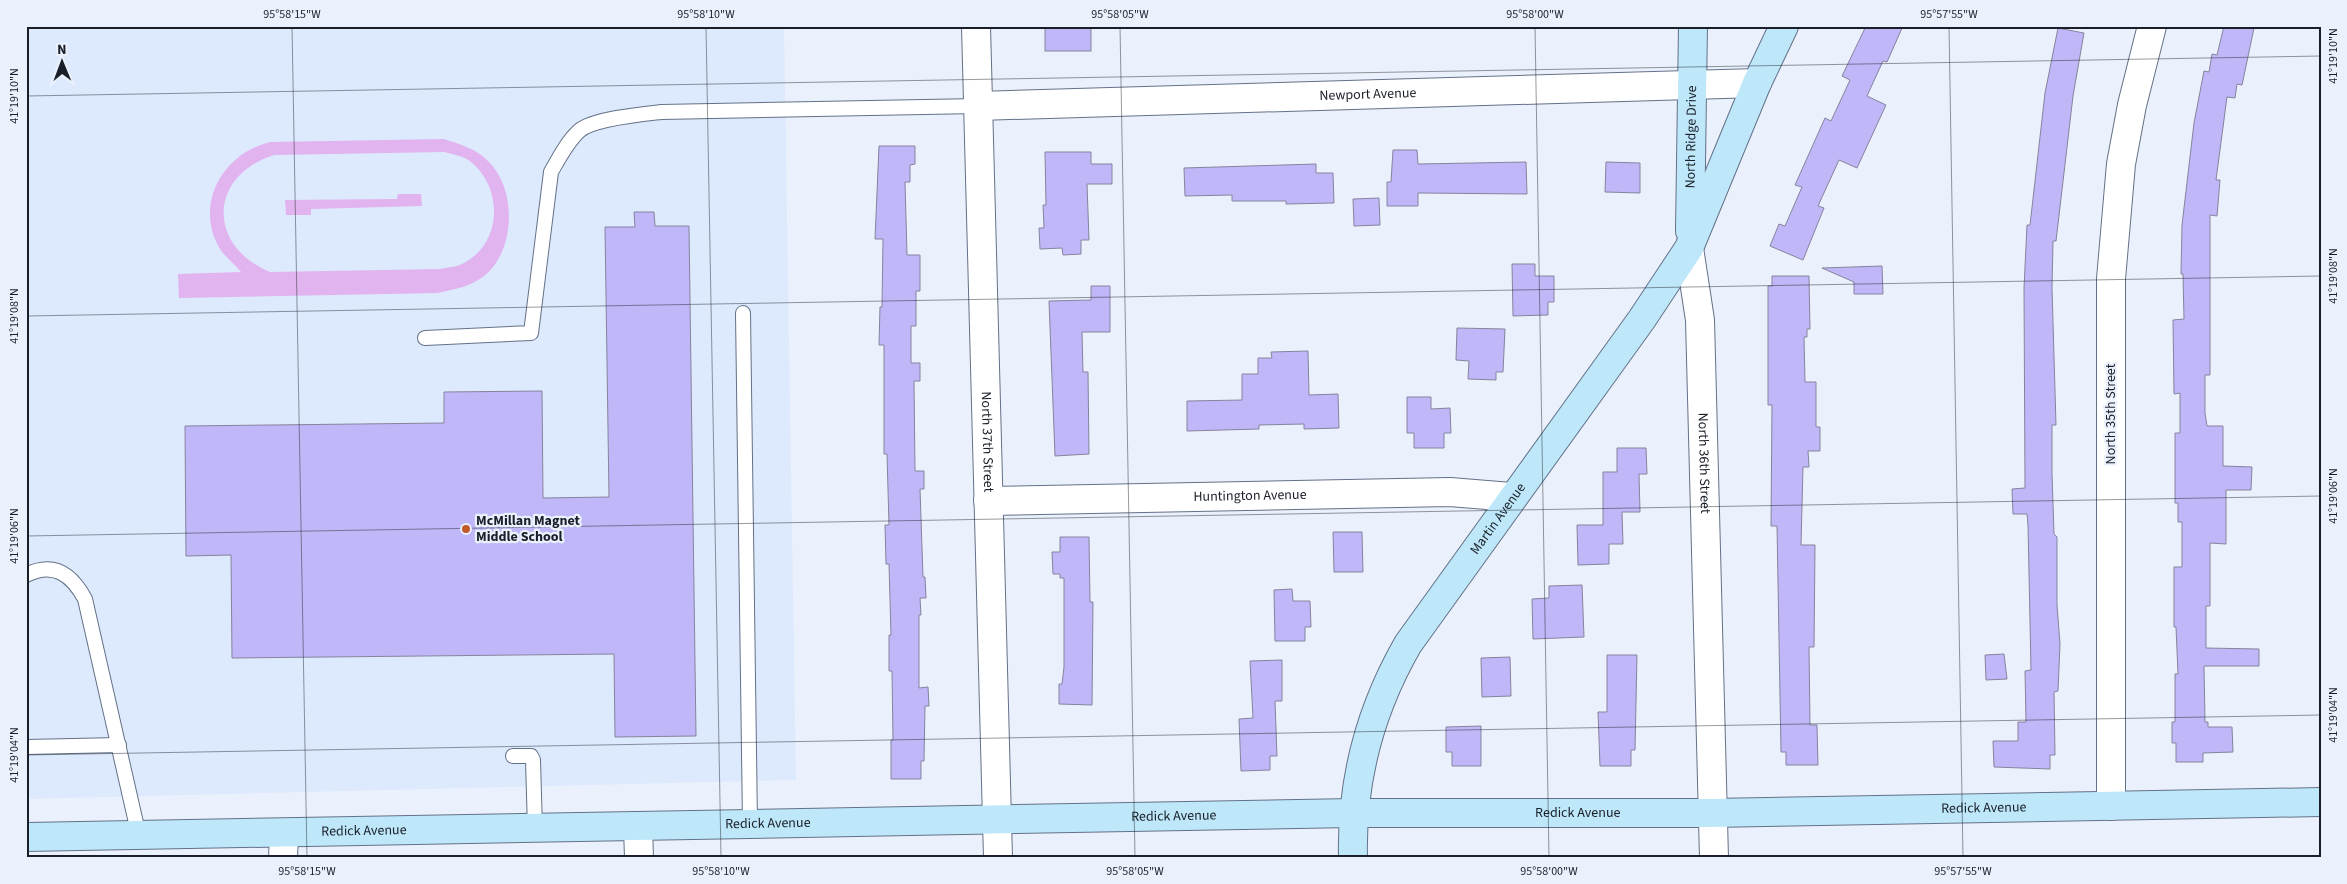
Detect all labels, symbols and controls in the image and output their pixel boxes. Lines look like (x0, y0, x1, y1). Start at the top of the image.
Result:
text: 95°58'15"W (263, 6, 321, 23)
text: 95°58'10"W (677, 6, 735, 23)
text: 95°58'05"W (1091, 6, 1149, 23)
text: 95°58'00"W (1506, 6, 1564, 23)
text: 95°57'55"W (1920, 6, 1978, 23)
text: 41°19'10"N (2325, 28, 2342, 84)
north arrow (38, 38, 88, 88)
text: N (57, 40, 67, 60)
text: 41°19'10"N (6, 68, 23, 124)
street label: Newport Avenue (1319, 83, 1417, 106)
street label: North Ridge Drive (1681, 85, 1702, 189)
text: 41°19'08"N (2325, 248, 2342, 304)
text: 41°19'08"N (6, 288, 23, 344)
street label: North 35th Street (2101, 363, 2121, 464)
street label: North 37th Street (976, 391, 998, 493)
street label: North 36th Street (1692, 412, 1715, 514)
text: 41°19'06"N (2325, 468, 2342, 524)
street label: Martin Avenue (1465, 479, 1531, 559)
street label: Huntington Avenue (1193, 485, 1307, 507)
text: 41°19'06"N (6, 508, 23, 564)
place label: McMillan Magnet Middle School (476, 511, 581, 547)
marker: McMillan Magnet Middle School (460, 523, 472, 535)
text: 41°19'04"N (2325, 687, 2342, 743)
text: 41°19'04"N (6, 727, 23, 783)
street label: Redick Avenue (1941, 797, 2027, 819)
street label: Redick Avenue (1535, 803, 1621, 823)
street label: Redick Avenue (1131, 805, 1217, 827)
street label: Redick Avenue (725, 813, 811, 834)
street label: Redick Avenue (321, 820, 407, 842)
text: 95°58'15"W (278, 863, 336, 880)
text: 95°58'10"W (692, 863, 750, 880)
text: 95°58'05"W (1106, 863, 1164, 880)
text: 95°58'00"W (1520, 863, 1578, 880)
text: 95°57'55"W (1934, 863, 1992, 880)

